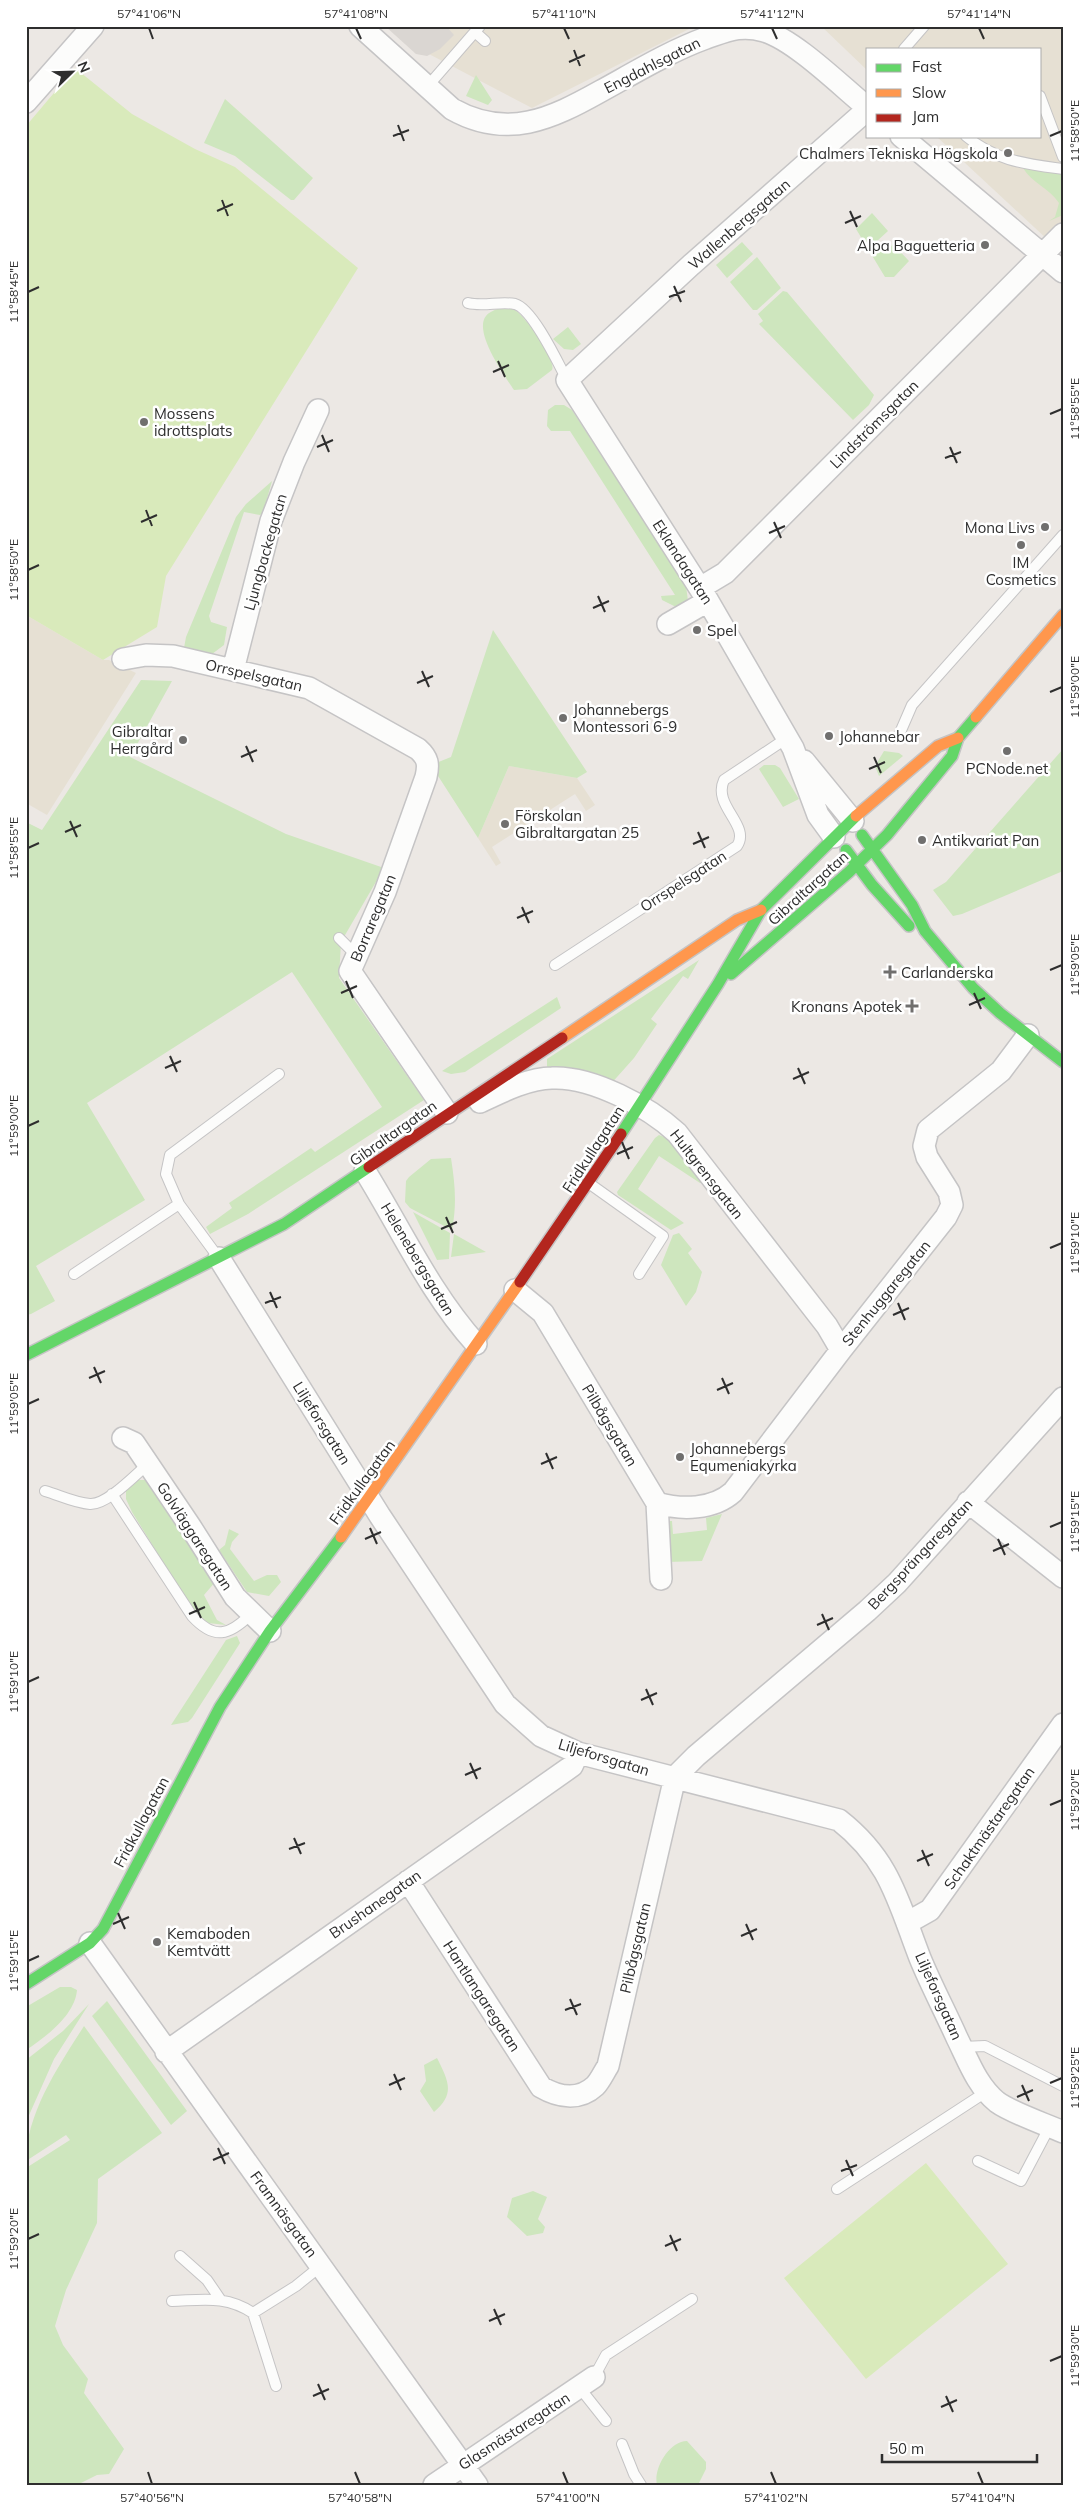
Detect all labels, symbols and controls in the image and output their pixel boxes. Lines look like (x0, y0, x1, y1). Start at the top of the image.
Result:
text: 57°41'06"N (117, 6, 181, 21)
text: 57°41'08"N (324, 6, 388, 21)
text: 57°41'10"N (532, 6, 596, 21)
text: 57°41'12"N (740, 6, 804, 21)
text: 57°41'14"N (947, 6, 1011, 21)
street label: Engdahlsgatan (601, 33, 703, 97)
north arrow (48, 48, 98, 98)
legend (866, 48, 1042, 138)
text: Fast (912, 57, 942, 76)
text: N (74, 59, 94, 75)
text: Slow (912, 83, 946, 102)
text: 11°58'50"E (1067, 100, 1082, 162)
text: Jam (912, 107, 939, 126)
place label: Chalmers Tekniska Högskola (799, 144, 998, 163)
marker: Chalmers Tekniska Högskola (1002, 147, 1014, 159)
street label: Wallenbergsgatan (684, 175, 794, 273)
place label: Alpa Baguetteria (857, 236, 975, 255)
marker: Alpa Baguetteria (979, 239, 991, 251)
text: 11°58'45"E (6, 261, 21, 323)
street label: Lindströmsgatan (826, 376, 922, 472)
text: 11°58'55"E (1067, 378, 1082, 440)
place label: Mossens idrottsplats (154, 404, 232, 440)
marker: Mossens idrottsplats (138, 416, 150, 428)
street label: Ljungbackegatan (239, 491, 291, 613)
street label: Eklandagatan (649, 516, 717, 608)
place label: Mona Livs (965, 518, 1035, 537)
marker: Mona Livs (1039, 521, 1051, 533)
text: 11°58'50"E (6, 539, 21, 601)
marker: IM Cosmetics (1015, 539, 1027, 551)
place label: IM Cosmetics (986, 553, 1056, 589)
place label: Spel (707, 621, 737, 640)
marker: Spel (691, 624, 703, 636)
street label: Orrspelsgatan (204, 655, 304, 695)
text: 11°59'00"E (1067, 656, 1082, 718)
place label: Johannebergs Montessori 6-9 (573, 700, 677, 736)
marker: Johannebergs Montessori 6-9 (557, 712, 569, 724)
place label: Gibraltar Herrgård (110, 722, 174, 758)
place label: Johannebar (839, 727, 920, 746)
marker: Johannebar (823, 730, 835, 742)
marker: Gibraltar Herrgård (177, 734, 189, 746)
marker: PCNode.net (1001, 745, 1013, 757)
place label: PCNode.net (966, 759, 1048, 778)
place label: Förskolan Gibraltargatan 25 (515, 806, 639, 842)
text: 11°58'55"E (6, 817, 21, 879)
marker: Förskolan Gibraltargatan 25 (499, 818, 511, 830)
place label: Antikvariat Pan (932, 831, 1039, 850)
marker: Antikvariat Pan (916, 834, 928, 846)
street label: Orrspelsgatan (636, 846, 730, 916)
street label: Gibraltargatan (764, 847, 852, 929)
street label: Borraregatan (346, 871, 400, 965)
text: 11°59'05"E (1067, 934, 1082, 996)
place label: Carlanderska (901, 963, 993, 982)
marker: Carlanderska (883, 965, 897, 979)
place label: Kronans Apotek (791, 997, 902, 1016)
marker: Kronans Apotek (906, 1000, 918, 1012)
text: 11°59'00"E (6, 1095, 21, 1157)
street label: Gibraltargatan (346, 1096, 440, 1170)
street label: Fridkullagatan (558, 1102, 628, 1196)
street label: Hultgrensgatan (666, 1125, 748, 1223)
street label: Helenebergsgatan (377, 1199, 459, 1319)
text: 11°59'10"E (1067, 1212, 1082, 1274)
street label: Stenhuggaregatan (838, 1236, 934, 1350)
text: 11°59'05"E (6, 1373, 21, 1435)
street label: Liljeforsgatan (289, 1378, 355, 1468)
street label: Pilbågsgatan (578, 1380, 642, 1470)
street label: Fridkullagatan (325, 1436, 399, 1528)
place label: Johannebergs Equmeniakyrka (690, 1439, 797, 1475)
marker: Johannebergs Equmeniakyrka (674, 1451, 686, 1463)
street label: Golvläggaregatan (153, 1478, 237, 1594)
text: 11°59'15"E (1067, 1491, 1082, 1553)
street label: Bergsprängaregatan (864, 1494, 976, 1614)
text: 11°59'10"E (6, 1651, 21, 1713)
street label: Liljeforsgatan (556, 1734, 652, 1780)
street label: Schaktmästaregatan (939, 1763, 1039, 1893)
text: 11°59'20"E (1067, 1769, 1082, 1831)
street label: Fridkullagatan (109, 1773, 173, 1871)
street label: Brushanegatan (325, 1865, 425, 1943)
street label: Pilbågsgatan (615, 1901, 655, 1995)
place label: Kemaboden Kemtvätt (167, 1924, 250, 1960)
text: 11°59'15"E (6, 1930, 21, 1992)
marker: Kemaboden Kemtvätt (151, 1936, 163, 1948)
street label: Hantlangaregatan (439, 1937, 525, 2055)
street label: Liljeforsgatan (911, 1949, 967, 2043)
text: 11°59'25"E (1067, 2047, 1082, 2109)
street label: Framnäsgatan (246, 2167, 322, 2261)
text: 11°59'20"E (6, 2208, 21, 2270)
text: 11°59'30"E (1067, 2325, 1082, 2387)
street label: Glasmästaregatan (455, 2388, 573, 2474)
scale bar (882, 2431, 1036, 2463)
text: 50 m (889, 2439, 924, 2458)
text: 57°40'56"N (120, 2490, 184, 2505)
text: 57°40'58"N (328, 2490, 392, 2505)
text: 57°41'00"N (536, 2490, 600, 2505)
text: 57°41'02"N (744, 2490, 808, 2505)
text: 57°41'04"N (951, 2490, 1015, 2505)

